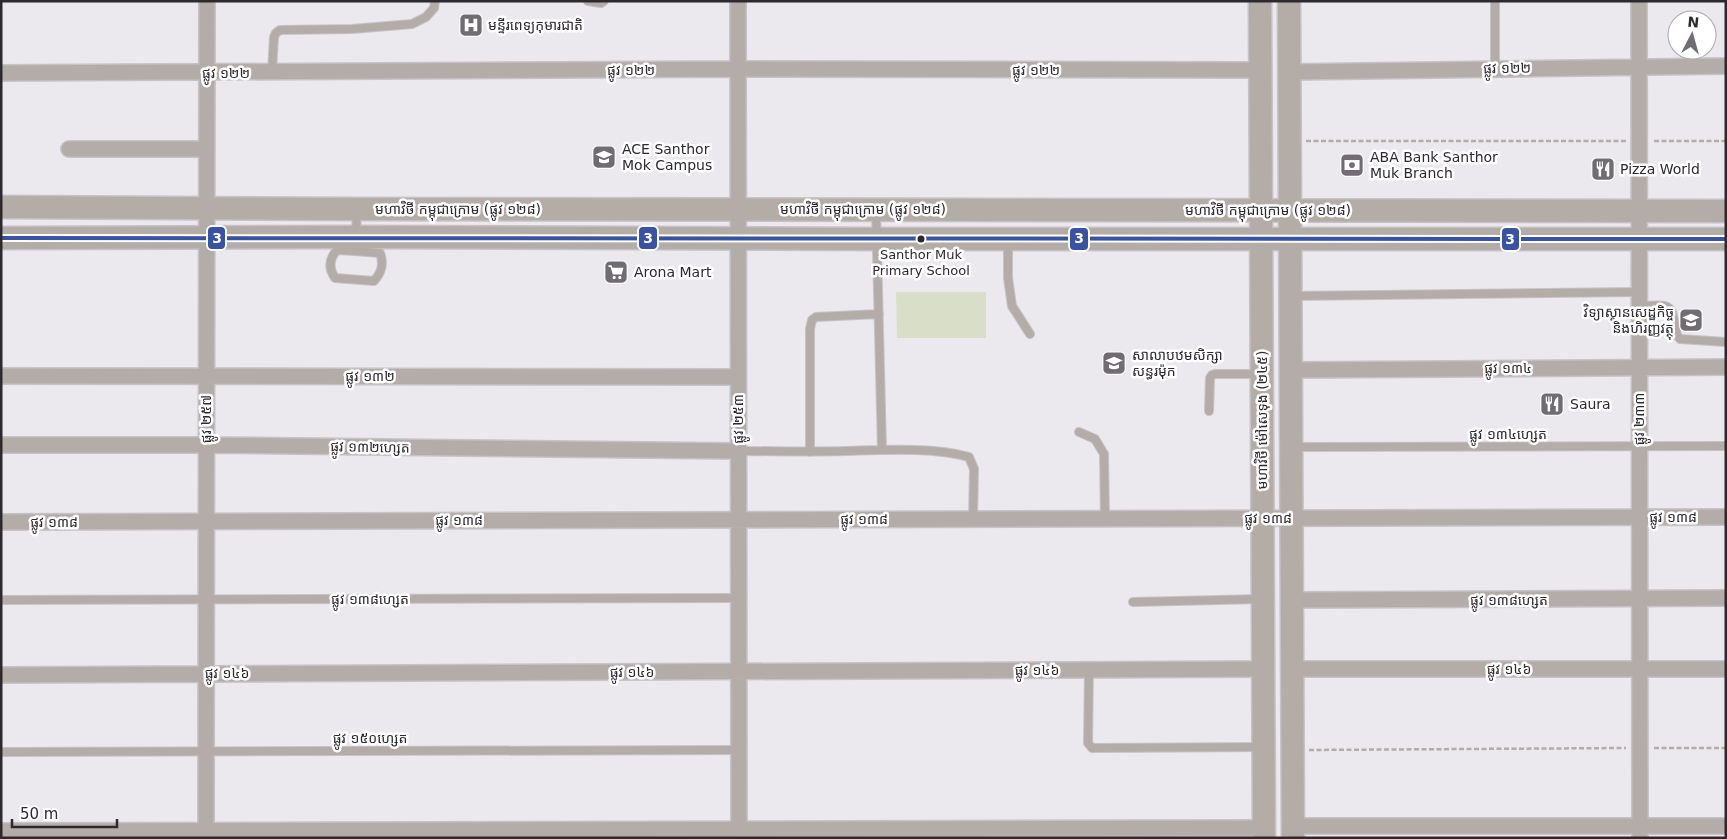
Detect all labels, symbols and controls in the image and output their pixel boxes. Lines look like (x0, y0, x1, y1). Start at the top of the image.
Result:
north arrow (1667, 10, 1717, 60)
hospital icon: មន្ទីរពេទ្យកុមារជាតិ (458, 12, 484, 38)
text: N (1687, 14, 1700, 31)
place label: មន្ទីរពេទ្យកុមារជាតិ (488, 17, 583, 34)
street label: ផ្លូវ ១២២ (1483, 60, 1531, 81)
street label: ផ្លូវ ១២២ (607, 62, 655, 82)
street label: ផ្លូវ ១២២ (1012, 62, 1060, 82)
street label: ផ្លូវ ១២២ (202, 65, 250, 85)
place label: ACE Santhor Mok Campus (622, 141, 712, 173)
school or university icon: ACE Santhor Mok Campus (591, 144, 617, 170)
place label: ABA Bank Santhor Muk Branch (1370, 149, 1498, 181)
bank icon: ABA Bank Santhor Muk Branch (1339, 152, 1365, 178)
restaurant icon: Pizza World (1590, 156, 1616, 182)
place label: Pizza World (1620, 161, 1700, 177)
street label: មហាវិថី កម្ពុជាក្រោម (ផ្លូវ ១២៨) (375, 200, 541, 221)
street label: មហាវិថី កម្ពុជាក្រោម (ផ្លូវ ១២៨) (780, 200, 946, 221)
street label: មហាវិថី កម្ពុជាក្រោម (ផ្លូវ ១២៨) (1185, 201, 1351, 222)
line badge: 3 (207, 226, 226, 250)
line badge: 3 (638, 226, 658, 250)
line badge: 3 (1069, 227, 1089, 251)
line badge: 3 (1501, 227, 1520, 251)
text: 3 (212, 230, 222, 246)
text: 3 (643, 230, 653, 246)
text: 3 (1074, 230, 1084, 246)
text: 3 (1505, 231, 1515, 247)
marker: Santhor Muk Primary School (916, 234, 926, 244)
place label: Santhor Muk Primary School (872, 247, 970, 278)
supermarket icon: Arona Mart (603, 259, 629, 285)
place label: Arona Mart (634, 264, 712, 280)
place label: វិទ្យាស្ថានសេដ្ឋកិច្ច និងហិរញ្ញវត្ថុ (1583, 303, 1674, 340)
school or university icon: វិទ្យាស្ថានសេដ្ឋកិច្ច និងហិរញ្ញវត្ថុ (1678, 307, 1704, 333)
place label: សាលាបឋមសិក្សា សន្ធរម៉ុក (1132, 347, 1223, 380)
school or university icon: សាលាបឋមសិក្សា សន្ធរម៉ុក (1101, 350, 1127, 376)
street label: មហាវិថី ម៉ៅសេទុង (២៤៥) (1253, 351, 1270, 489)
street label: ផ្លូវ ១៣៤ (1484, 360, 1532, 380)
street label: ផ្លូវ ១៣២ (345, 368, 395, 388)
restaurant icon: Saura (1539, 391, 1565, 417)
street label: ផ្លូវ ២៣៣ (1631, 393, 1651, 445)
street label: ផ្លូវ ២៥៣ (730, 394, 750, 444)
street label: ផ្លូវ ២៥៧ (198, 395, 218, 443)
place label: Saura (1570, 396, 1611, 412)
street label: ផ្លូវ ១៣៤ហ្សេត (1469, 426, 1547, 446)
street label: ផ្លូវ ១៣២ហ្សេត (330, 438, 410, 460)
street label: ផ្លូវ ១៣៨ (1649, 509, 1697, 529)
street label: ផ្លូវ ១៣៨ (1244, 510, 1292, 530)
street label: ផ្លូវ ១៣៨ (840, 511, 888, 531)
street label: ផ្លូវ ១៣៨ (435, 512, 483, 532)
street label: ផ្លូវ ១៣៨ (30, 514, 78, 534)
street label: ផ្លូវ ១៣៨ហ្សេត (331, 591, 409, 611)
street label: ផ្លូវ ១៣៨ហ្សេត (1470, 592, 1548, 612)
street label: ផ្លូវ ១៤៦ (1487, 661, 1531, 681)
street label: ផ្លូវ ១៤៦ (1015, 662, 1059, 682)
street label: ផ្លូវ ១៤៦ (610, 664, 654, 684)
street label: ផ្លូវ ១៤៦ (205, 665, 249, 685)
street label: ផ្លូវ ១៥០ហ្សេត (333, 730, 407, 750)
scale bar (12, 796, 118, 828)
text: 50 m (20, 805, 58, 823)

